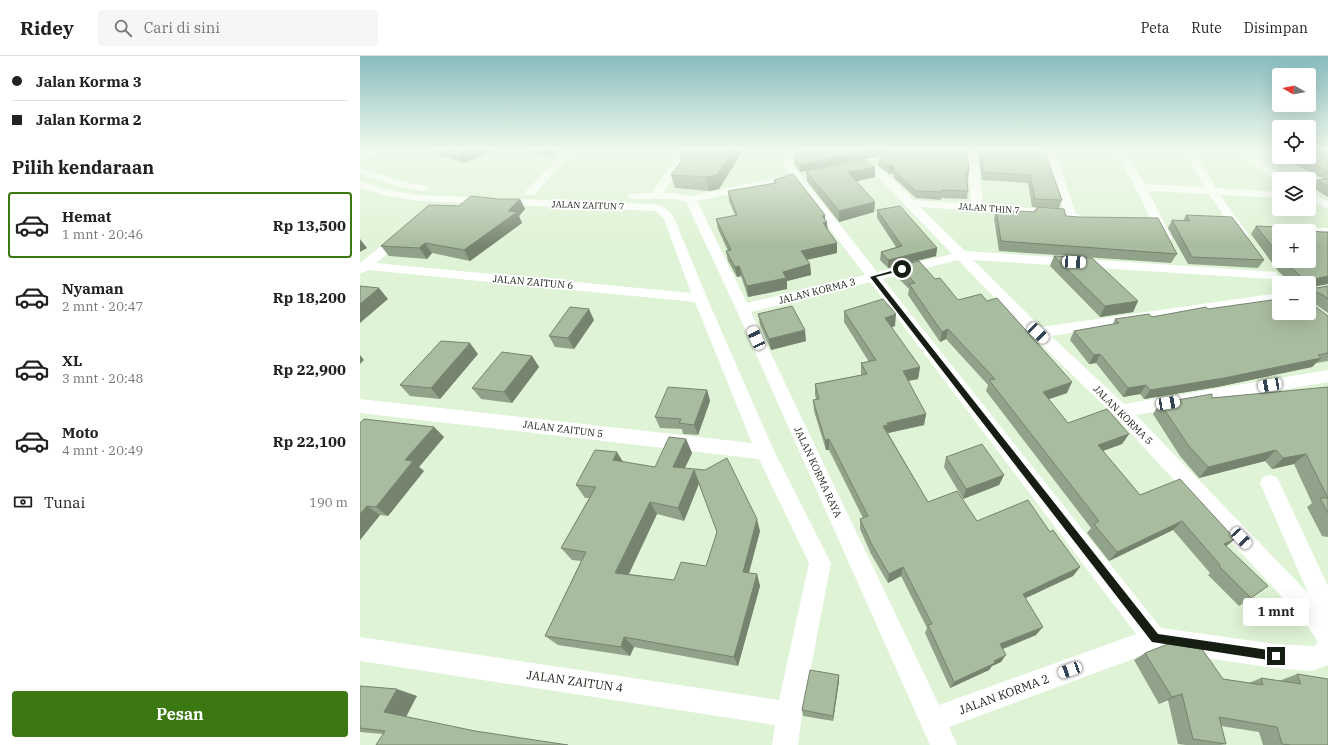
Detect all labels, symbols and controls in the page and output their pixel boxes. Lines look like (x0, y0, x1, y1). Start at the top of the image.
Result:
search box (98, 10, 378, 46)
text: Ridey (20, 16, 74, 40)
icon: search (112, 17, 134, 39)
text: Cari di sini (144, 18, 220, 37)
text: Peta (1141, 19, 1169, 37)
text: Rute (1191, 19, 1222, 37)
text: Disimpan (1244, 19, 1308, 37)
north arrow (1272, 68, 1316, 112)
map controls (1272, 68, 1316, 320)
text: Jalan Korma 3 (36, 72, 142, 91)
text: Jalan Korma 2 (36, 110, 142, 129)
button: locate (1272, 120, 1316, 164)
text: Pilih kendaraan (12, 156, 154, 179)
button: layers (1272, 172, 1316, 216)
street label: JALAN ZAITUN 7 (551, 198, 625, 212)
street label: JALAN THIN 7 (958, 200, 1020, 216)
icon: car (14, 207, 50, 243)
text: Hemat (62, 207, 111, 226)
text: Rp 13,500 (273, 216, 346, 235)
button: + (1272, 224, 1316, 268)
text: 1 mnt · 20:46 (62, 226, 143, 243)
car (1062, 255, 1086, 269)
route start (893, 260, 911, 278)
street label: JALAN ZAITUN 6 (492, 272, 574, 292)
street label: JALAN KORMA 3 (777, 275, 857, 307)
button: − (1272, 276, 1316, 320)
icon: car (14, 279, 50, 315)
text: Nyaman (62, 279, 124, 298)
text: Rp 18,200 (273, 288, 346, 307)
text: 2 mnt · 20:47 (62, 298, 143, 315)
car (1025, 320, 1051, 346)
car (745, 325, 767, 351)
icon: car (14, 351, 50, 387)
text: XL (62, 351, 82, 370)
text: Rp 22,900 (273, 360, 346, 379)
text: 3 mnt · 20:48 (62, 370, 143, 387)
car (1257, 377, 1283, 393)
street label: JALAN KORMA 5 (1091, 383, 1155, 447)
car (1155, 395, 1181, 411)
street label: JALAN ZAITUN 5 (522, 418, 604, 440)
icon: car (14, 423, 50, 459)
text: Moto (62, 423, 99, 442)
street label: JALAN KORMA RAYA (791, 425, 845, 520)
text: Rp 22,100 (273, 432, 346, 451)
text: 4 mnt · 20:49 (62, 442, 143, 459)
icon: cash (12, 491, 34, 513)
text: Tunai (44, 493, 85, 512)
text: 190 m (309, 494, 348, 511)
car (1228, 525, 1254, 551)
callout: 1 mnt (1243, 598, 1309, 626)
text: 1 mnt (1258, 603, 1294, 620)
route end (1267, 647, 1285, 665)
car (1057, 660, 1083, 680)
street label: JALAN ZAITUN 4 (526, 667, 624, 695)
street label: JALAN KORMA 2 (957, 671, 1051, 717)
button: Pesan (12, 691, 348, 737)

